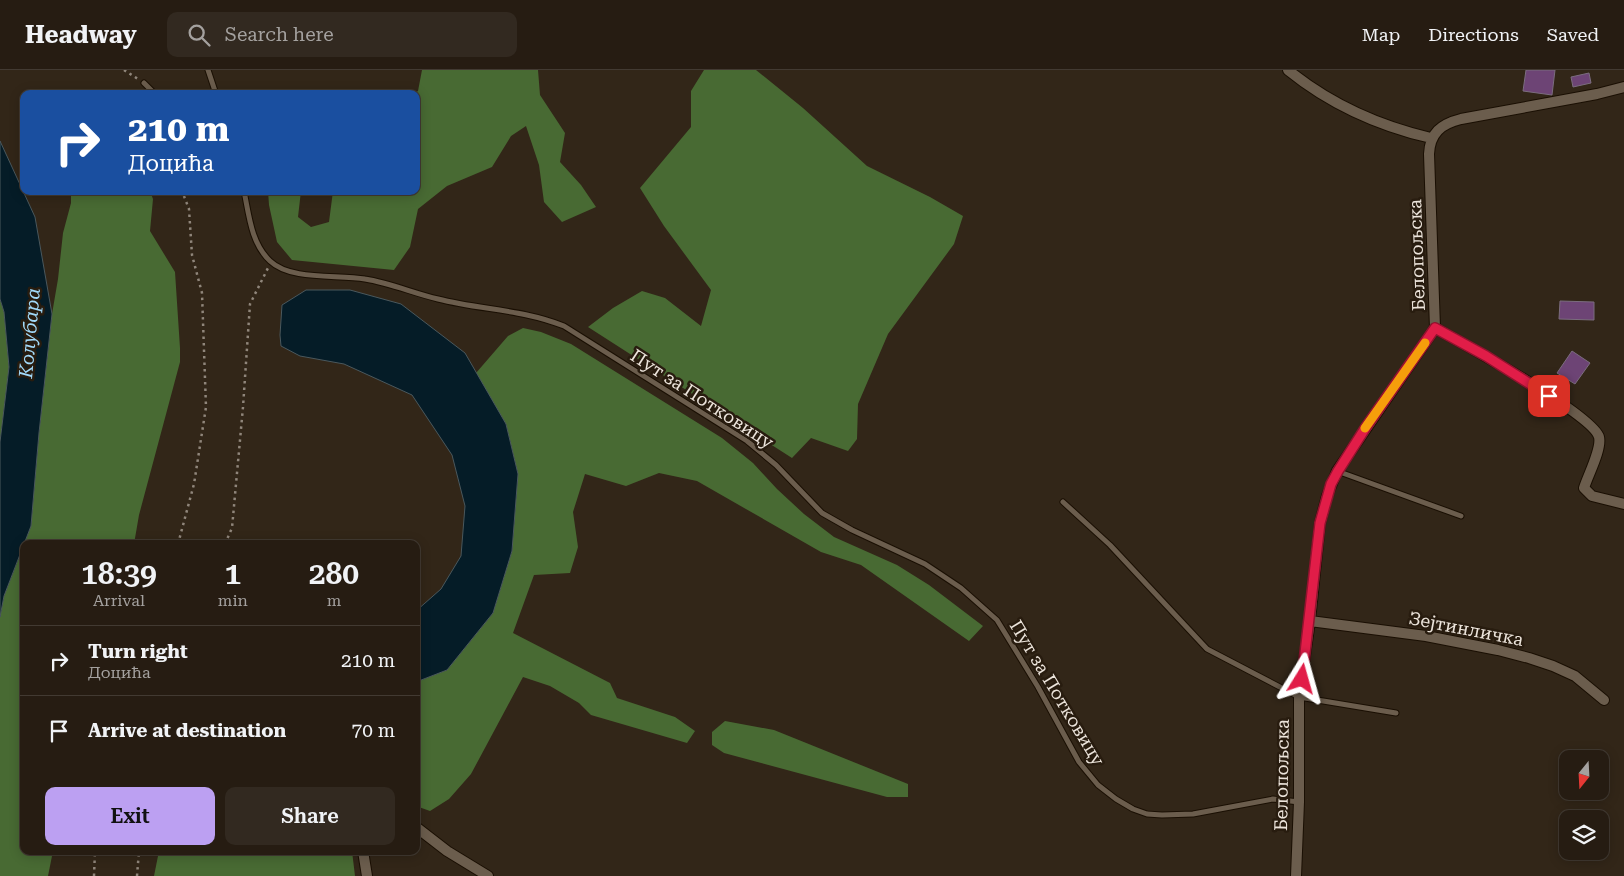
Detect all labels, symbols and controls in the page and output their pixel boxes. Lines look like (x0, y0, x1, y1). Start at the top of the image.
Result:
search box (167, 12, 517, 57)
text: Headway (25, 21, 137, 49)
icon: search (185, 21, 213, 49)
text: Search here (225, 23, 334, 46)
text: Map (1362, 24, 1400, 45)
text: Directions (1428, 24, 1519, 45)
text: Saved (1547, 24, 1599, 45)
text: 210 m (128, 109, 229, 150)
icon: right (45, 110, 110, 175)
text: Доцића (128, 151, 214, 176)
street label: Белопољска (1404, 199, 1429, 311)
water label: Колубара (14, 287, 45, 380)
street label: Пут за Потковицу (627, 345, 778, 453)
pin (1528, 375, 1570, 417)
icon: arrive (1535, 382, 1563, 410)
text: 18:39 (81, 556, 157, 591)
text: 1 (224, 556, 241, 591)
text: 280 (309, 556, 359, 591)
text: Arrival (93, 591, 145, 610)
text: min (218, 591, 248, 610)
text: m (327, 591, 341, 610)
street label: Зејтинличка (1407, 607, 1525, 650)
street label: Пут за Потковицу (1006, 616, 1109, 770)
text: Turn right (88, 640, 188, 663)
icon: right (45, 647, 73, 675)
text: 210 m (341, 649, 395, 672)
position arrow (1275, 652, 1327, 704)
text: Доцића (88, 663, 151, 682)
icon: arrive (45, 717, 73, 745)
text: Arrive at destination (88, 719, 286, 742)
text: 70 m (352, 719, 395, 742)
street label: Белопољска (1270, 719, 1293, 831)
north arrow (1559, 750, 1609, 800)
map controls (1559, 750, 1609, 860)
button: Exit (45, 787, 215, 845)
button: Share (225, 787, 395, 845)
button: layers (1559, 810, 1609, 860)

